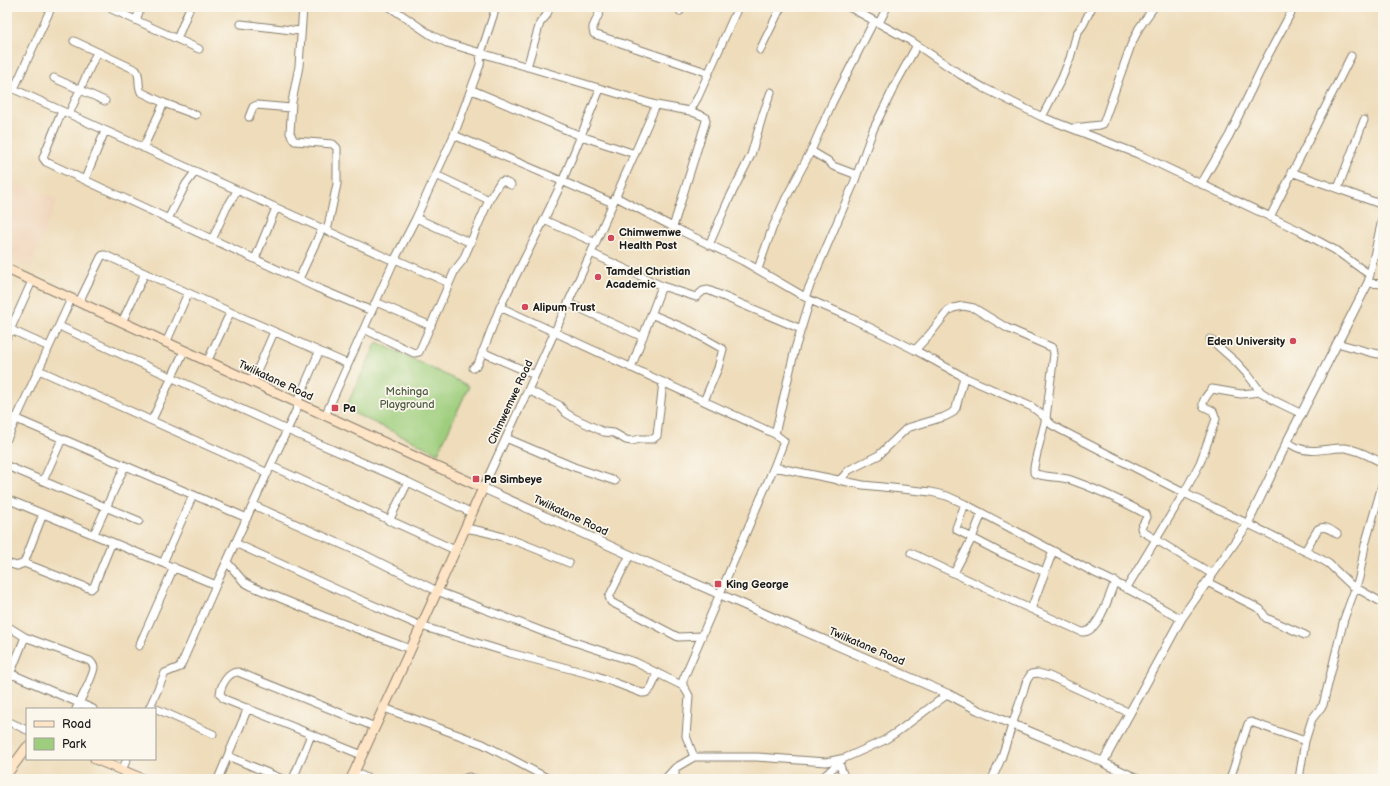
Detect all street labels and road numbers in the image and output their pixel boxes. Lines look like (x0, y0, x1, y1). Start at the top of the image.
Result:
street label: Twiikatane Road (236, 357, 315, 403)
street label: Chimwemwe Road (485, 358, 536, 447)
street label: Twiikatane Road (531, 492, 610, 538)
street label: Twiikatane Road (827, 625, 907, 668)

